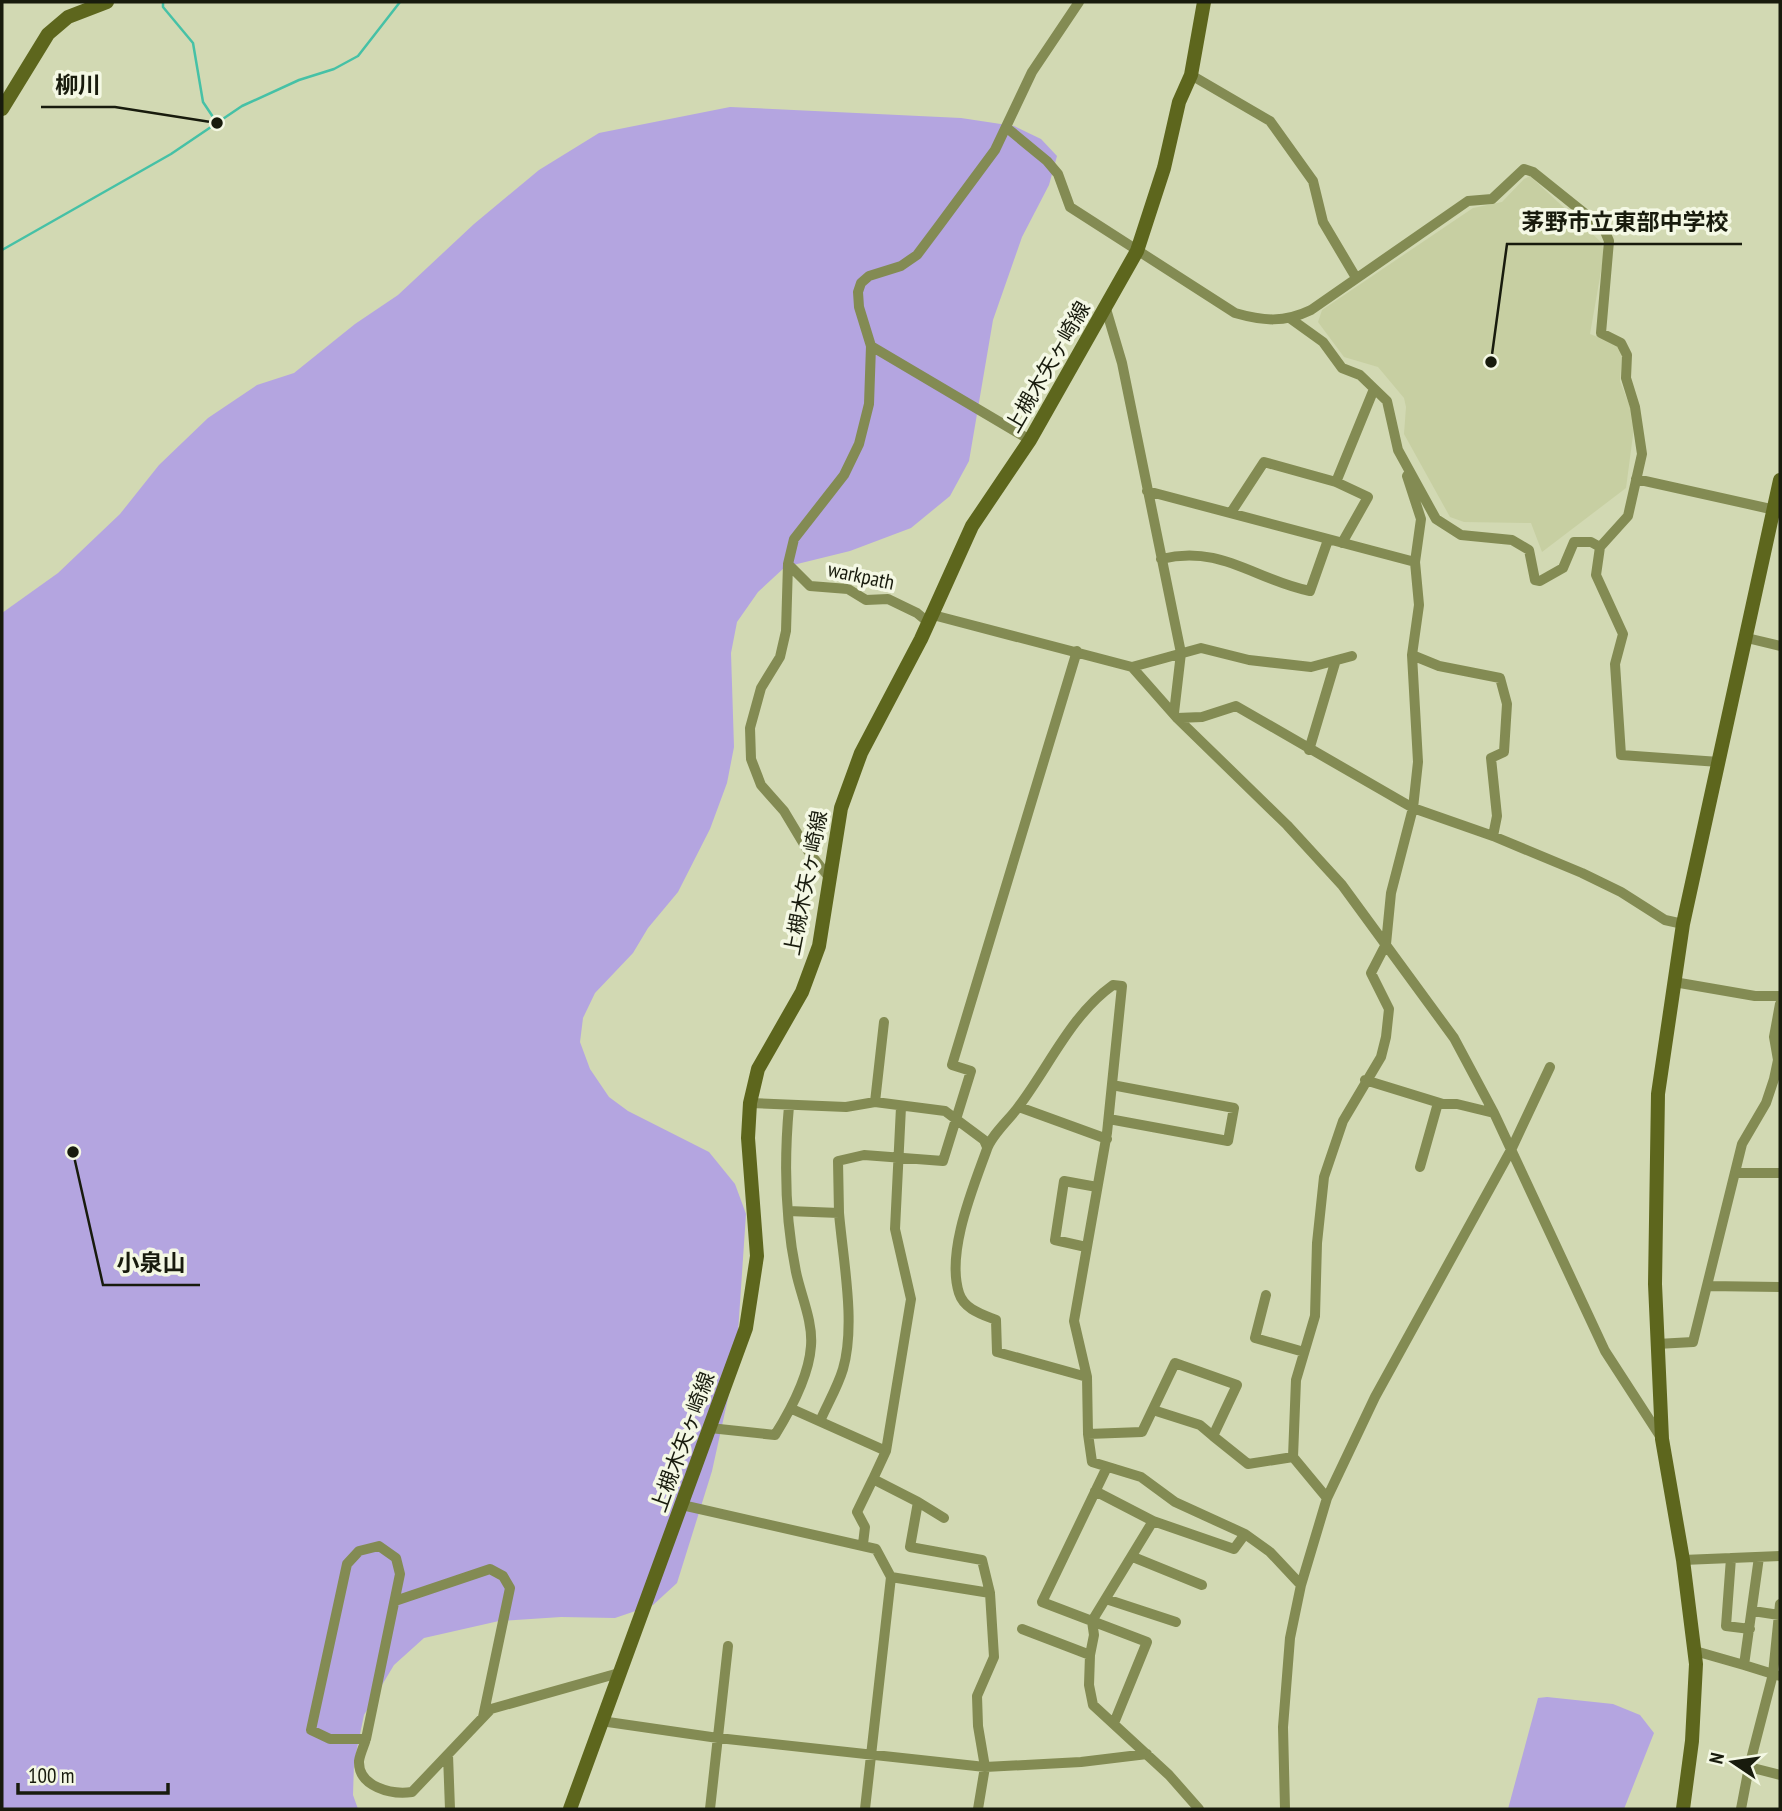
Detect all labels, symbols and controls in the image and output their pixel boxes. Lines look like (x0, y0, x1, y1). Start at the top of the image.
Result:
callout: 柳川 (41, 63, 115, 107)
text: 柳川 (55, 70, 101, 99)
callout: 茅野市立東部中学校 (1507, 200, 1742, 244)
text: 茅野市立東部中学校 (1522, 207, 1729, 236)
street label: 上槻木矢ヶ崎線 (999, 296, 1096, 437)
street label: warkpath (825, 555, 897, 596)
street label: 上槻木矢ヶ崎線 (778, 808, 833, 958)
callout: 小泉山 (103, 1241, 200, 1285)
text: 小泉山 (117, 1248, 186, 1277)
street label: 上槻木矢ヶ崎線 (645, 1368, 720, 1516)
north arrow (1698, 1727, 1768, 1797)
text: N (1704, 1750, 1729, 1766)
scale bar (18, 1752, 168, 1796)
text: 100 m (28, 1762, 74, 1789)

